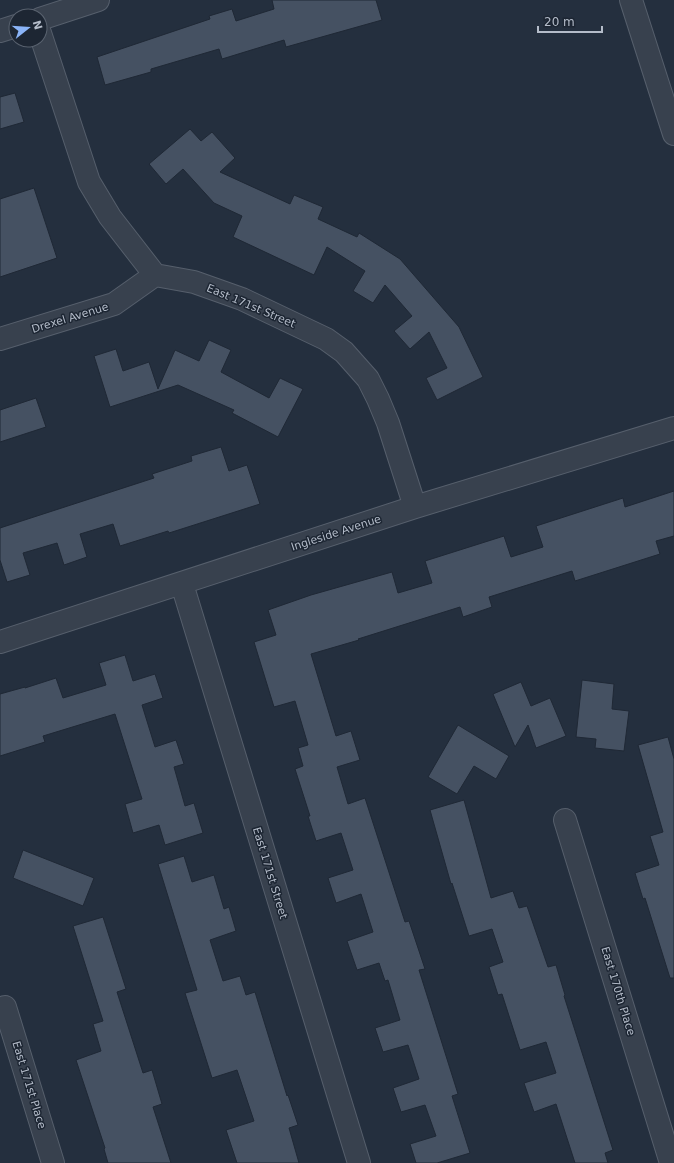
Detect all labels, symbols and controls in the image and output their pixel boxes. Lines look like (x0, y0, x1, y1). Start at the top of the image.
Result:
north arrow (8, 8, 48, 48)
scale bar (538, 8, 602, 34)
text: 20 m (544, 15, 575, 29)
text: N (30, 19, 45, 32)
street label: East 171st Street (205, 281, 298, 331)
street label: Drexel Avenue (30, 300, 110, 336)
street label: Ingleside Avenue (289, 512, 383, 554)
street label: East 171st Street (250, 826, 290, 921)
street label: East 170th Place (598, 945, 638, 1037)
street label: East 171st Place (9, 1040, 49, 1131)

